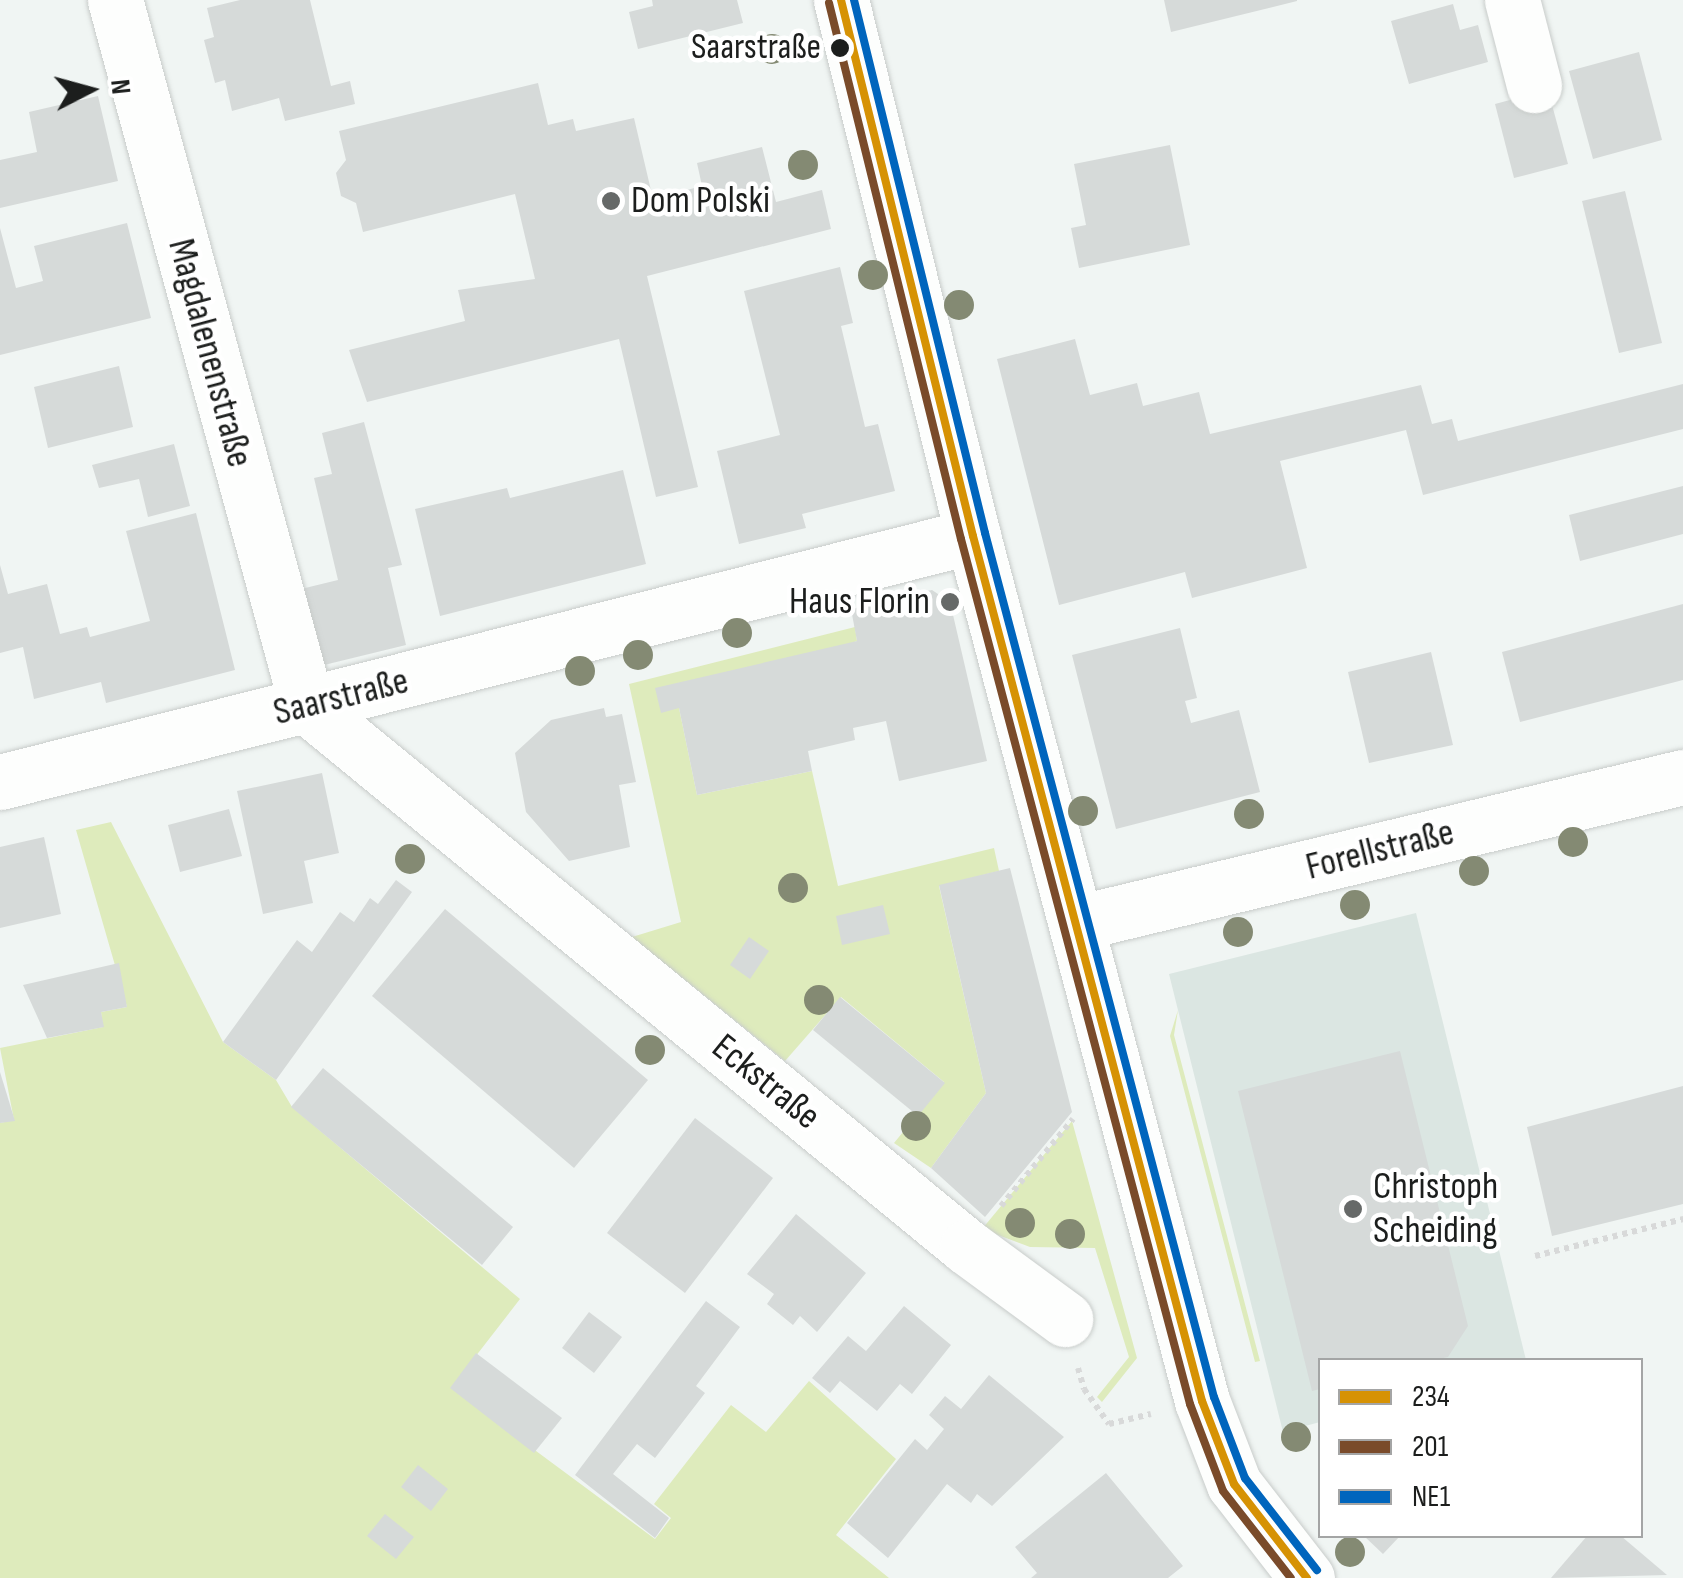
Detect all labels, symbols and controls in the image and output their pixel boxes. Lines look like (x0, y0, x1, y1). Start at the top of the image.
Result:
place label: Saarstraße (691, 26, 821, 70)
marker: Saarstraße (830, 38, 850, 58)
north arrow (40, 40, 140, 140)
text: N (103, 78, 138, 96)
place label: Dom Polski (631, 178, 770, 224)
marker: Dom Polski (600, 190, 622, 212)
street label: Magdalenenstraße (158, 234, 262, 472)
place label: Haus Florin (789, 579, 930, 625)
marker: Haus Florin (939, 591, 961, 613)
street label: Saarstraße (269, 658, 413, 736)
street label: Forellstraße (1301, 810, 1459, 890)
street label: Eckstraße (703, 1025, 829, 1139)
place label: Christoph Scheiding (1373, 1164, 1498, 1254)
marker: Christoph Scheiding (1342, 1198, 1364, 1220)
legend (1318, 1358, 1643, 1538)
text: 234 (1412, 1379, 1450, 1415)
text: 201 (1412, 1429, 1448, 1465)
text: NE1 (1412, 1479, 1450, 1515)

